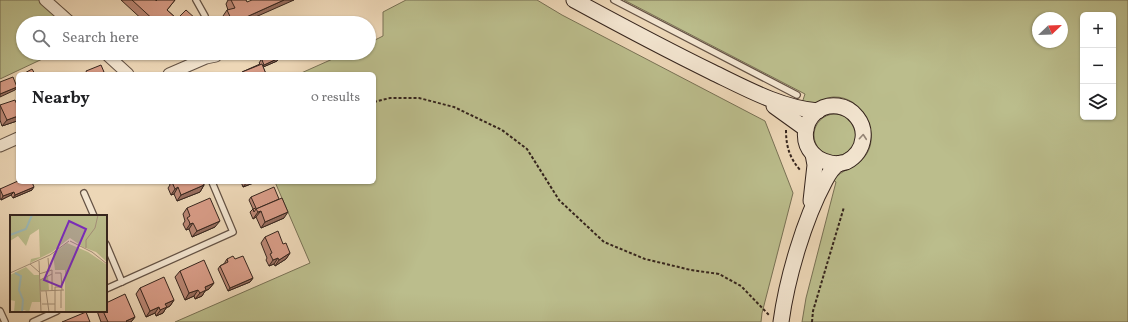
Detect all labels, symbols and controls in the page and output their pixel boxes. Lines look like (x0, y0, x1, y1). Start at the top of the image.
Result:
north arrow (1032, 12, 1068, 48)
map controls (1080, 12, 1116, 120)
button: + (1080, 12, 1116, 48)
search box (16, 16, 376, 60)
icon: search (30, 27, 52, 49)
text: Search here (62, 28, 139, 49)
button: − (1080, 48, 1116, 84)
button: layers (1080, 84, 1116, 120)
text: Nearby (32, 87, 90, 110)
text: 0 results (311, 89, 360, 107)
one-way arrow (858, 134, 867, 140)
inset map (10, 215, 107, 312)

